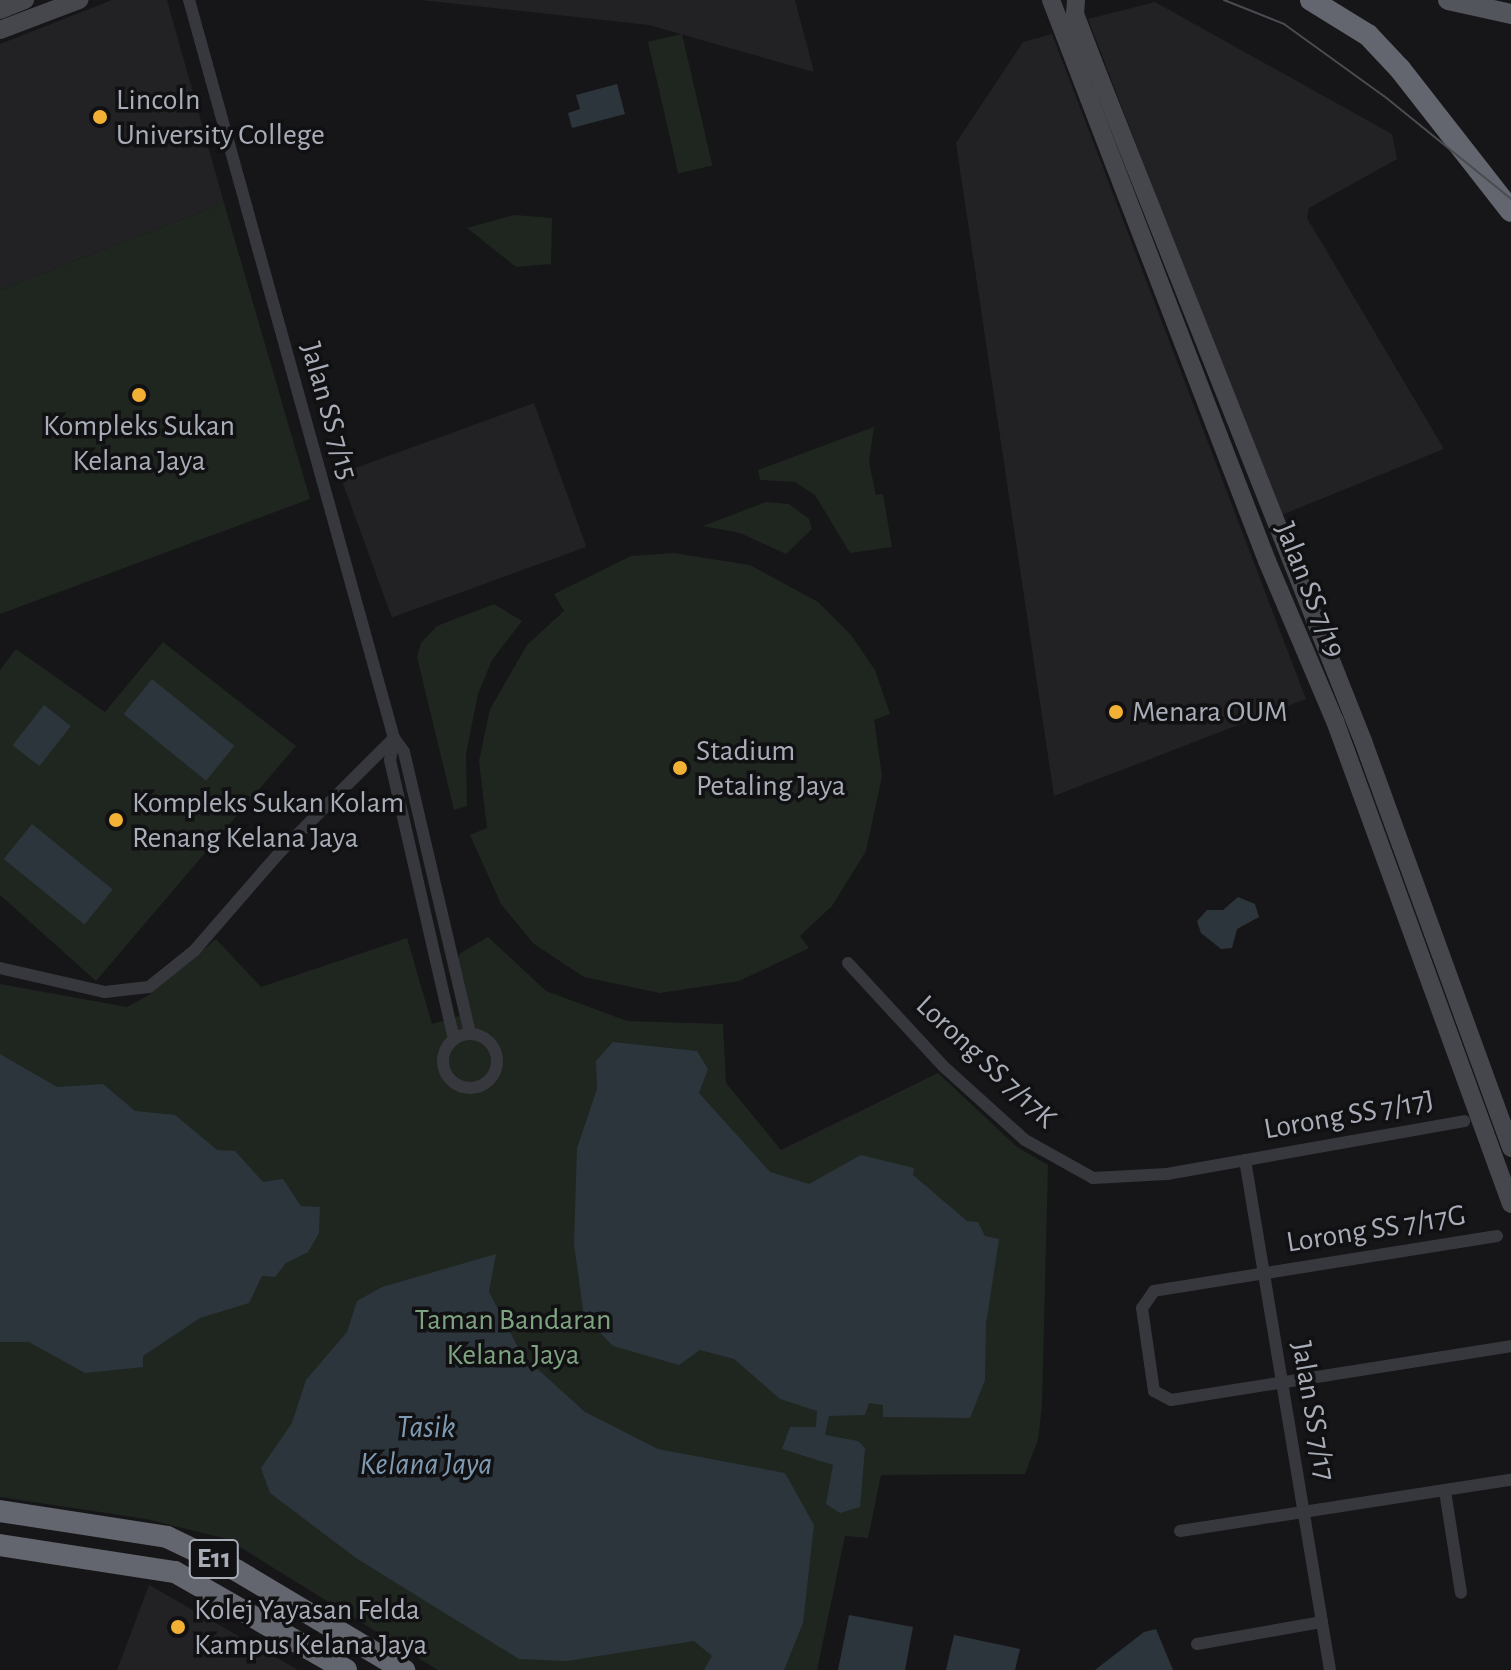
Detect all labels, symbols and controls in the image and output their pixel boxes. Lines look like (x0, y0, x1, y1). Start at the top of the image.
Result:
place label: Lincoln University College (116, 82, 325, 152)
marker: Lincoln University College (91, 108, 109, 126)
street label: Jalan SS 7/15 (292, 338, 366, 484)
marker: Kompleks Sukan Kelana Jaya (130, 386, 148, 404)
place label: Kompleks Sukan Kelana Jaya (43, 408, 235, 478)
street label: Jalan SS 7/19 (1267, 517, 1353, 663)
place label: Menara OUM (1132, 694, 1288, 730)
marker: Menara OUM (1107, 703, 1125, 721)
place label: Stadium Petaling Jaya (696, 733, 846, 804)
marker: Stadium Petaling Jaya (671, 759, 689, 777)
place label: Kompleks Sukan Kolam Renang Kelana Jaya (132, 785, 404, 856)
marker: Kompleks Sukan Kolam Renang Kelana Jaya (107, 811, 125, 829)
street label: Lorong SS 7/17K (908, 988, 1064, 1136)
street label: Lorong SS 7/17J (1261, 1082, 1437, 1148)
street label: Lorong SS 7/17G (1284, 1197, 1468, 1261)
park label: Taman Bandaran Kelana Jaya (415, 1302, 611, 1372)
street label: Jalan SS 7/17 (1283, 1338, 1343, 1484)
water label: Tasik Kelana Jaya (360, 1409, 492, 1484)
road number: E11 (188, 1535, 240, 1583)
place label: Kolej Yayasan Felda Kampus Kelana Jaya (194, 1592, 427, 1662)
marker: Kolej Yayasan Felda Kampus Kelana Jaya (169, 1618, 187, 1636)

